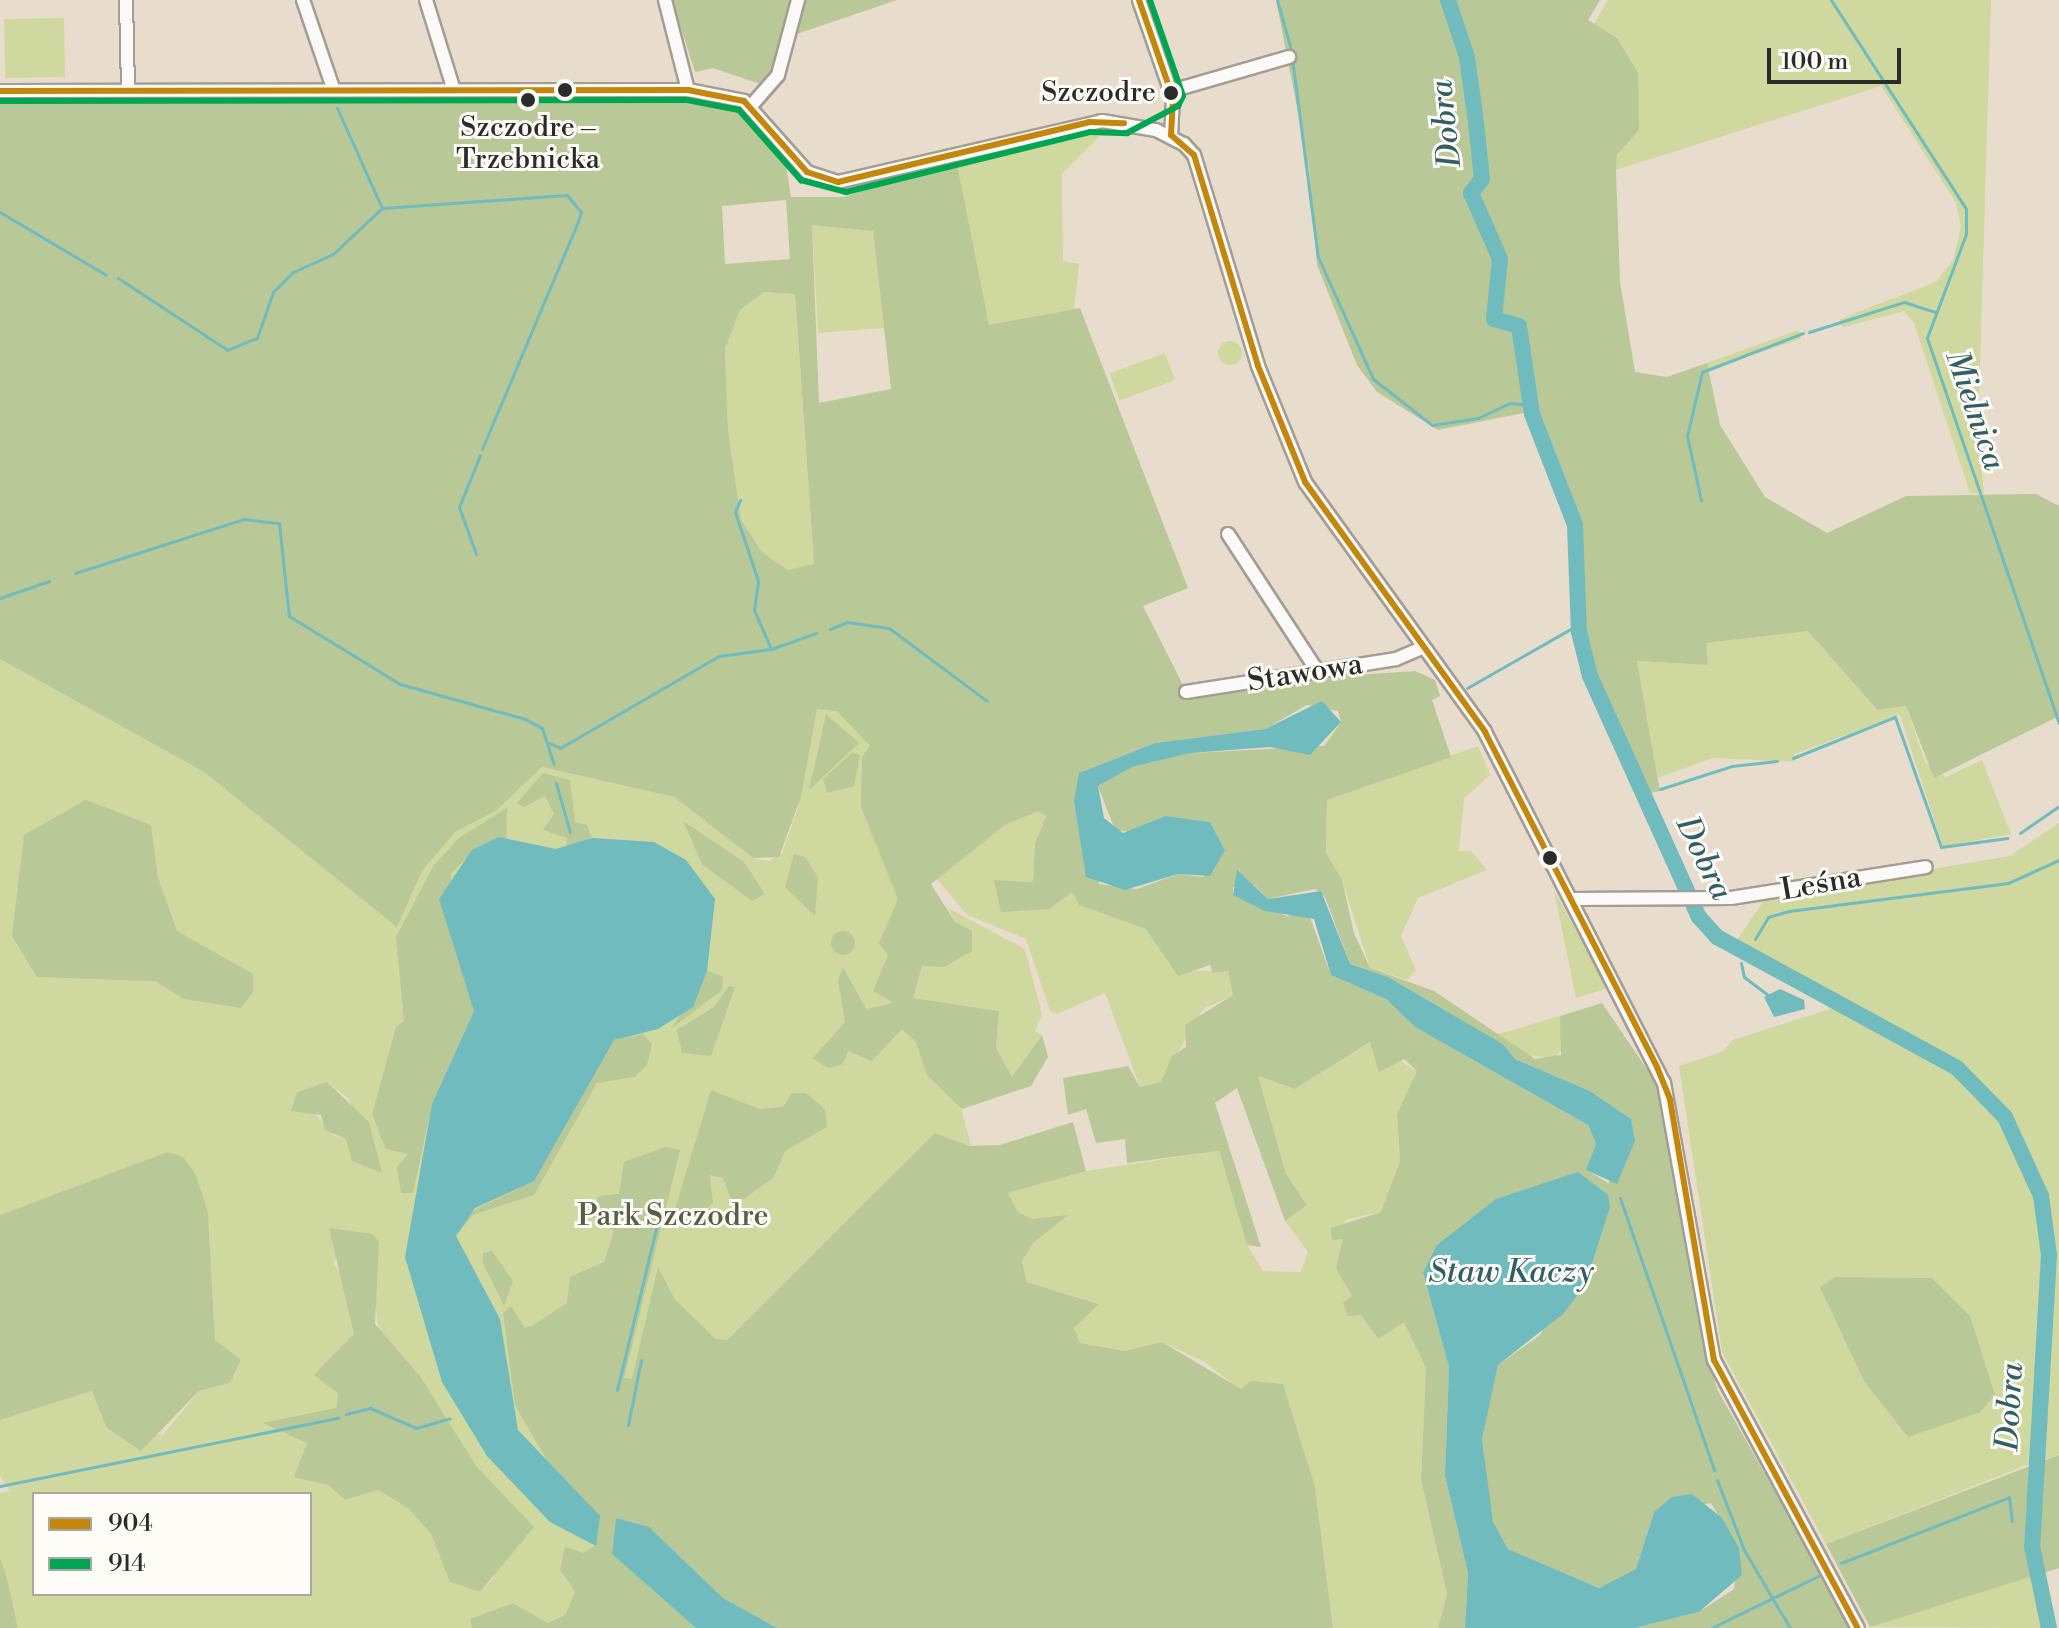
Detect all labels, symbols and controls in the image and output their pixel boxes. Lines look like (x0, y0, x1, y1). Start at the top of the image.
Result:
scale bar (1771, 32, 1905, 82)
text: 100 m (1781, 47, 1848, 77)
place label: Szczodre (1041, 76, 1156, 110)
water label: Dobra (1422, 78, 1470, 170)
unlabelled marker (557, 82, 573, 98)
marker: Szczodre (1163, 85, 1179, 101)
marker: Szczodre – Trzebnicka (520, 92, 536, 108)
place label: Szczodre – Trzebnicka (456, 111, 600, 177)
water label: Mielnica (1937, 345, 2013, 475)
street label: Stawowa (1245, 646, 1365, 700)
water label: Dobra (1667, 810, 1741, 906)
unlabelled marker (1542, 850, 1558, 866)
street label: Leśna (1778, 859, 1864, 909)
park label: Park Szczodre (577, 1198, 769, 1234)
water label: Staw Kaczy (1428, 1253, 1594, 1291)
water label: Dobra (1989, 1362, 2031, 1452)
legend (32, 1492, 312, 1596)
text: 904 (108, 1509, 153, 1539)
text: 914 (108, 1549, 145, 1579)

